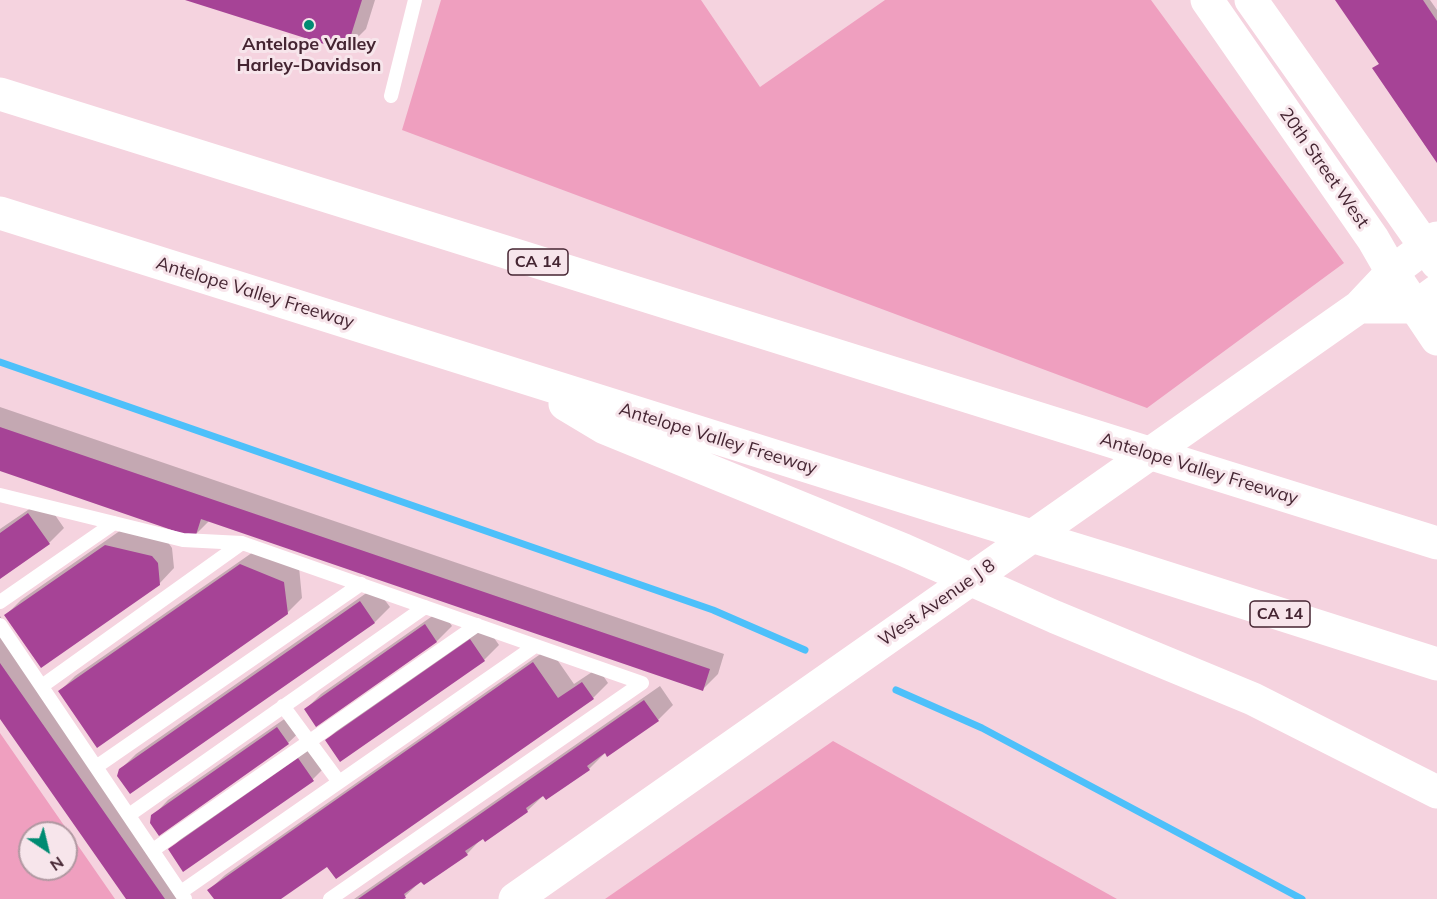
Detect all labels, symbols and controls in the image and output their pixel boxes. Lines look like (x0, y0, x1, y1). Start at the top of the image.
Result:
marker: Antelope Valley Harley-Davidson (302, 18, 316, 32)
place label: Antelope Valley Harley-Davidson (237, 34, 381, 76)
street label: 20th Street West (1275, 104, 1373, 232)
road number: CA 14 (508, 249, 568, 275)
street label: Antelope Valley Freeway (153, 253, 357, 333)
street label: Antelope Valley Freeway (616, 399, 820, 479)
street label: Antelope Valley Freeway (1097, 429, 1301, 509)
street label: West Avenue J 8 (875, 555, 999, 651)
road number: CA 14 (1250, 601, 1310, 627)
north arrow (18, 821, 78, 881)
text: N (46, 852, 68, 876)

